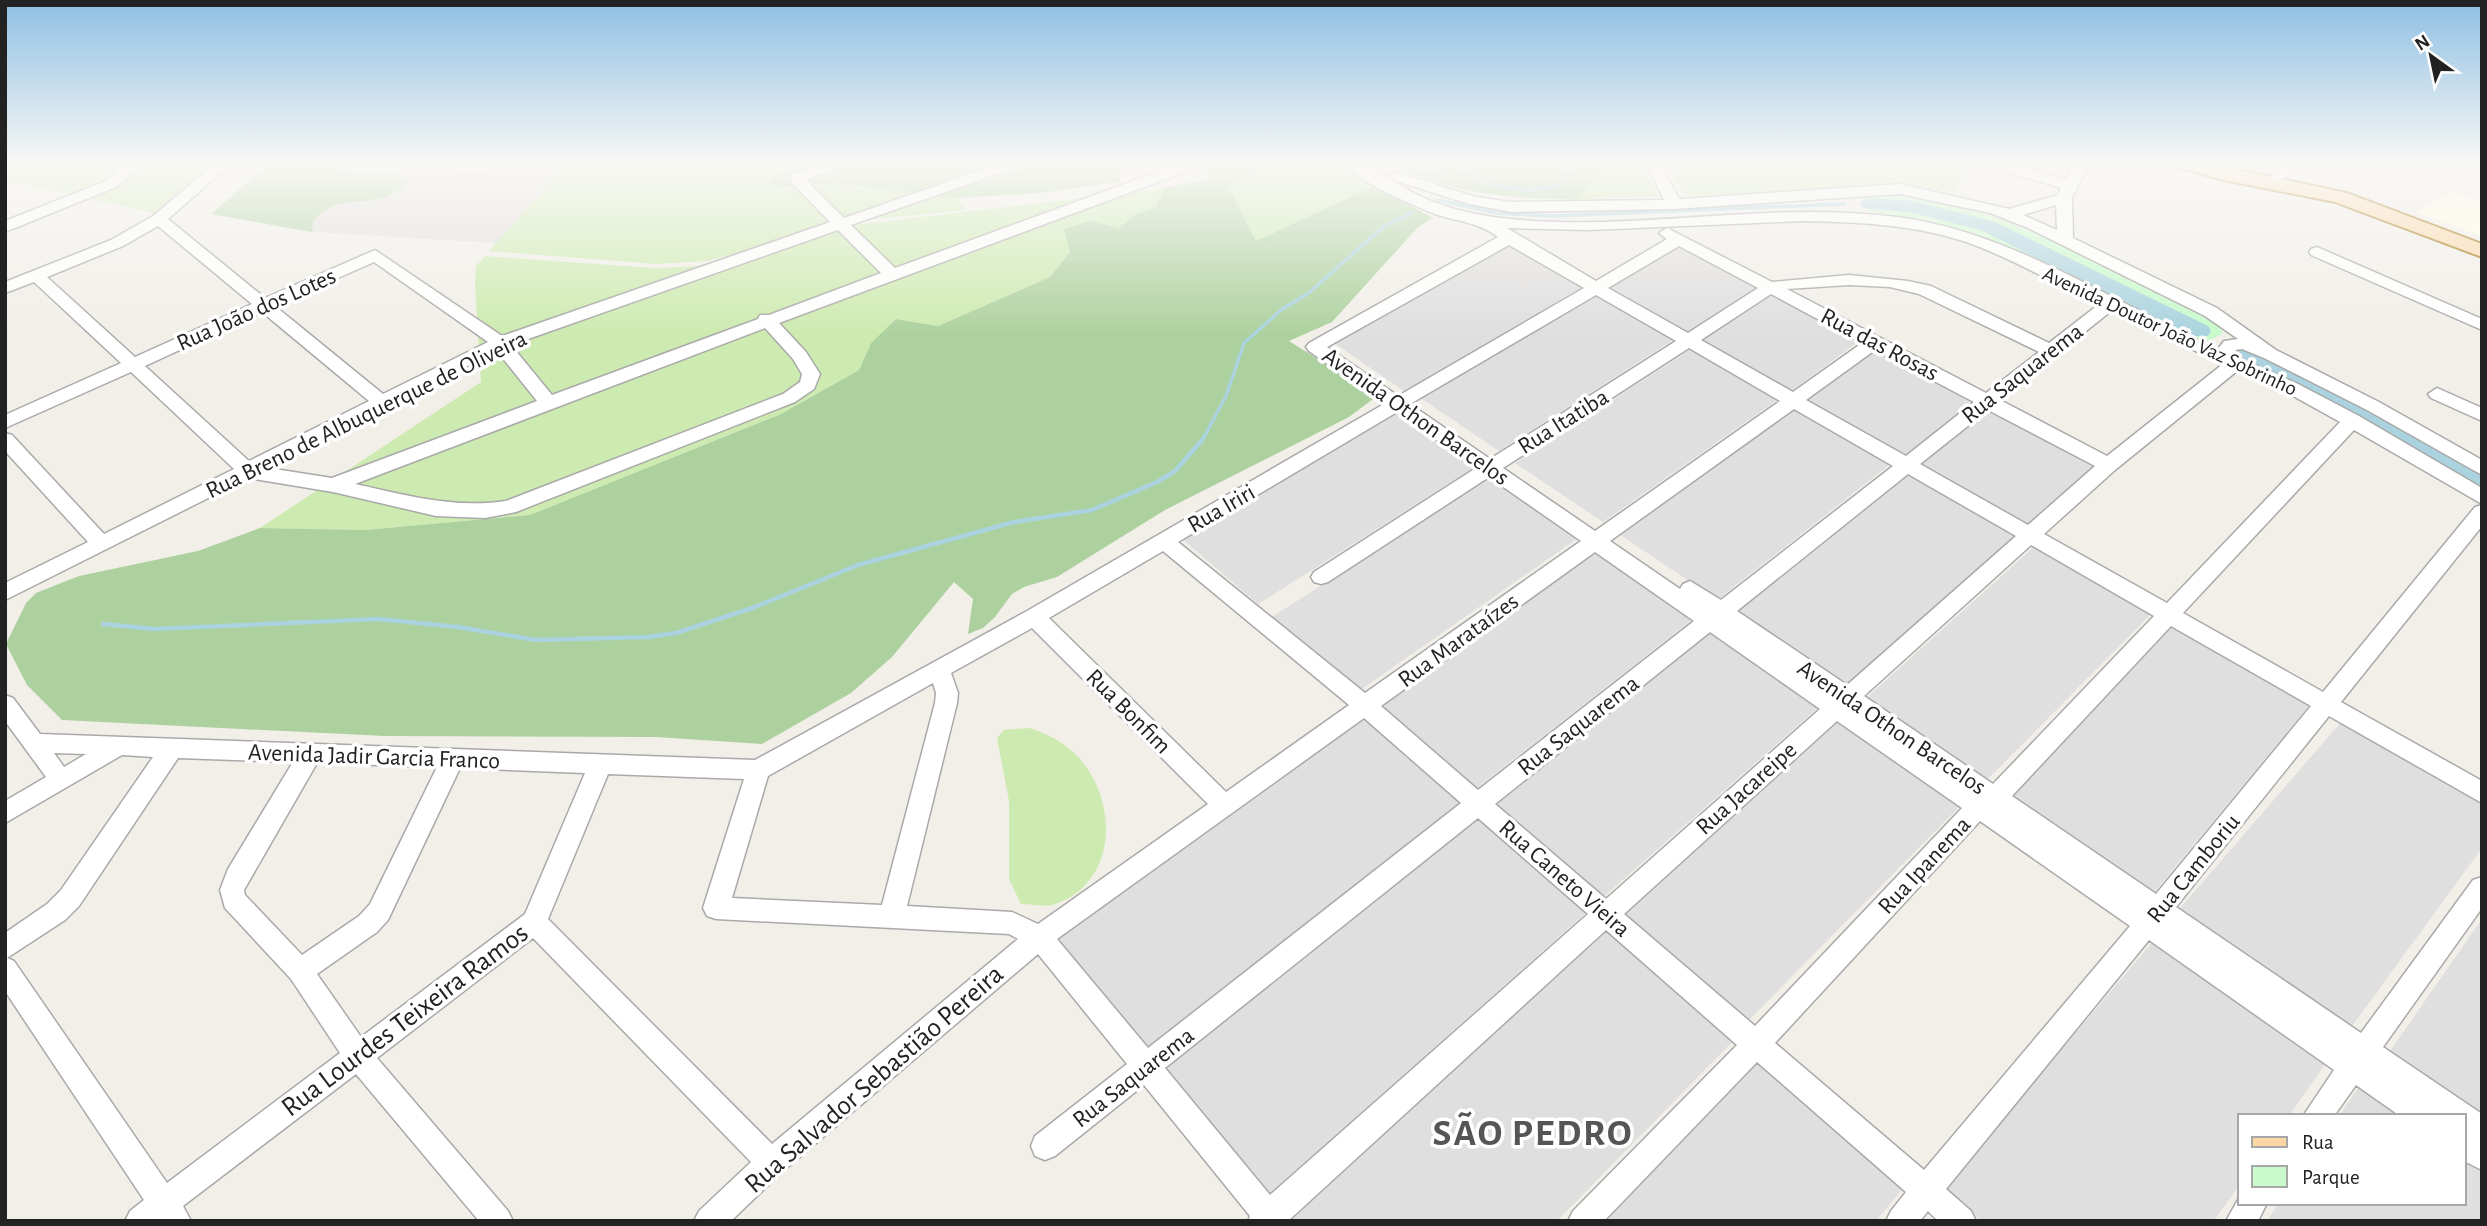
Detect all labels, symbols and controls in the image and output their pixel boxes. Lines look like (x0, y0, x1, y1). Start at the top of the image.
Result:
north arrow (2396, 21, 2466, 91)
text: N (2412, 31, 2433, 55)
street label: Avenida Doutor João Vaz Sobrinho (2039, 263, 2300, 400)
street label: Rua João dos Lotes (173, 264, 340, 356)
street label: Rua das Rosas (1817, 304, 1942, 386)
street label: Rua Saquarema (1958, 319, 2088, 428)
street label: Rua Breno de Albuquerque de Oliveira (202, 327, 531, 503)
street label: Avenida Othon Barcelos (1318, 343, 1513, 490)
street label: Rua Itatiba (1514, 385, 1613, 459)
street label: Rua Iriri (1184, 480, 1259, 538)
street label: Rua Marataízes (1394, 589, 1523, 692)
street label: Avenida Othon Barcelos (1793, 656, 1990, 800)
street label: Rua Bonfim (1081, 665, 1175, 759)
street label: Rua Saquarema (1514, 671, 1644, 780)
street label: Rua Jacareipe (1692, 738, 1801, 840)
street label: Avenida Jadir Garcia Franco (248, 741, 500, 773)
street label: Rua Camboriu (2143, 810, 2245, 928)
street label: Rua Ipanema (1874, 812, 1976, 919)
street label: Rua Caneto Vieira (1494, 816, 1634, 942)
street label: Rua Lourdes Teixeira Ramos (277, 919, 534, 1122)
street label: Rua Salvador Sebastião Pereira (740, 960, 1009, 1199)
street label: Rua Saquarema (1069, 1023, 1199, 1132)
district label: SÃO PEDRO (1433, 1111, 1633, 1153)
legend (2238, 1114, 2466, 1205)
text: Rua (2302, 1132, 2334, 1153)
text: Parque (2302, 1167, 2360, 1188)

